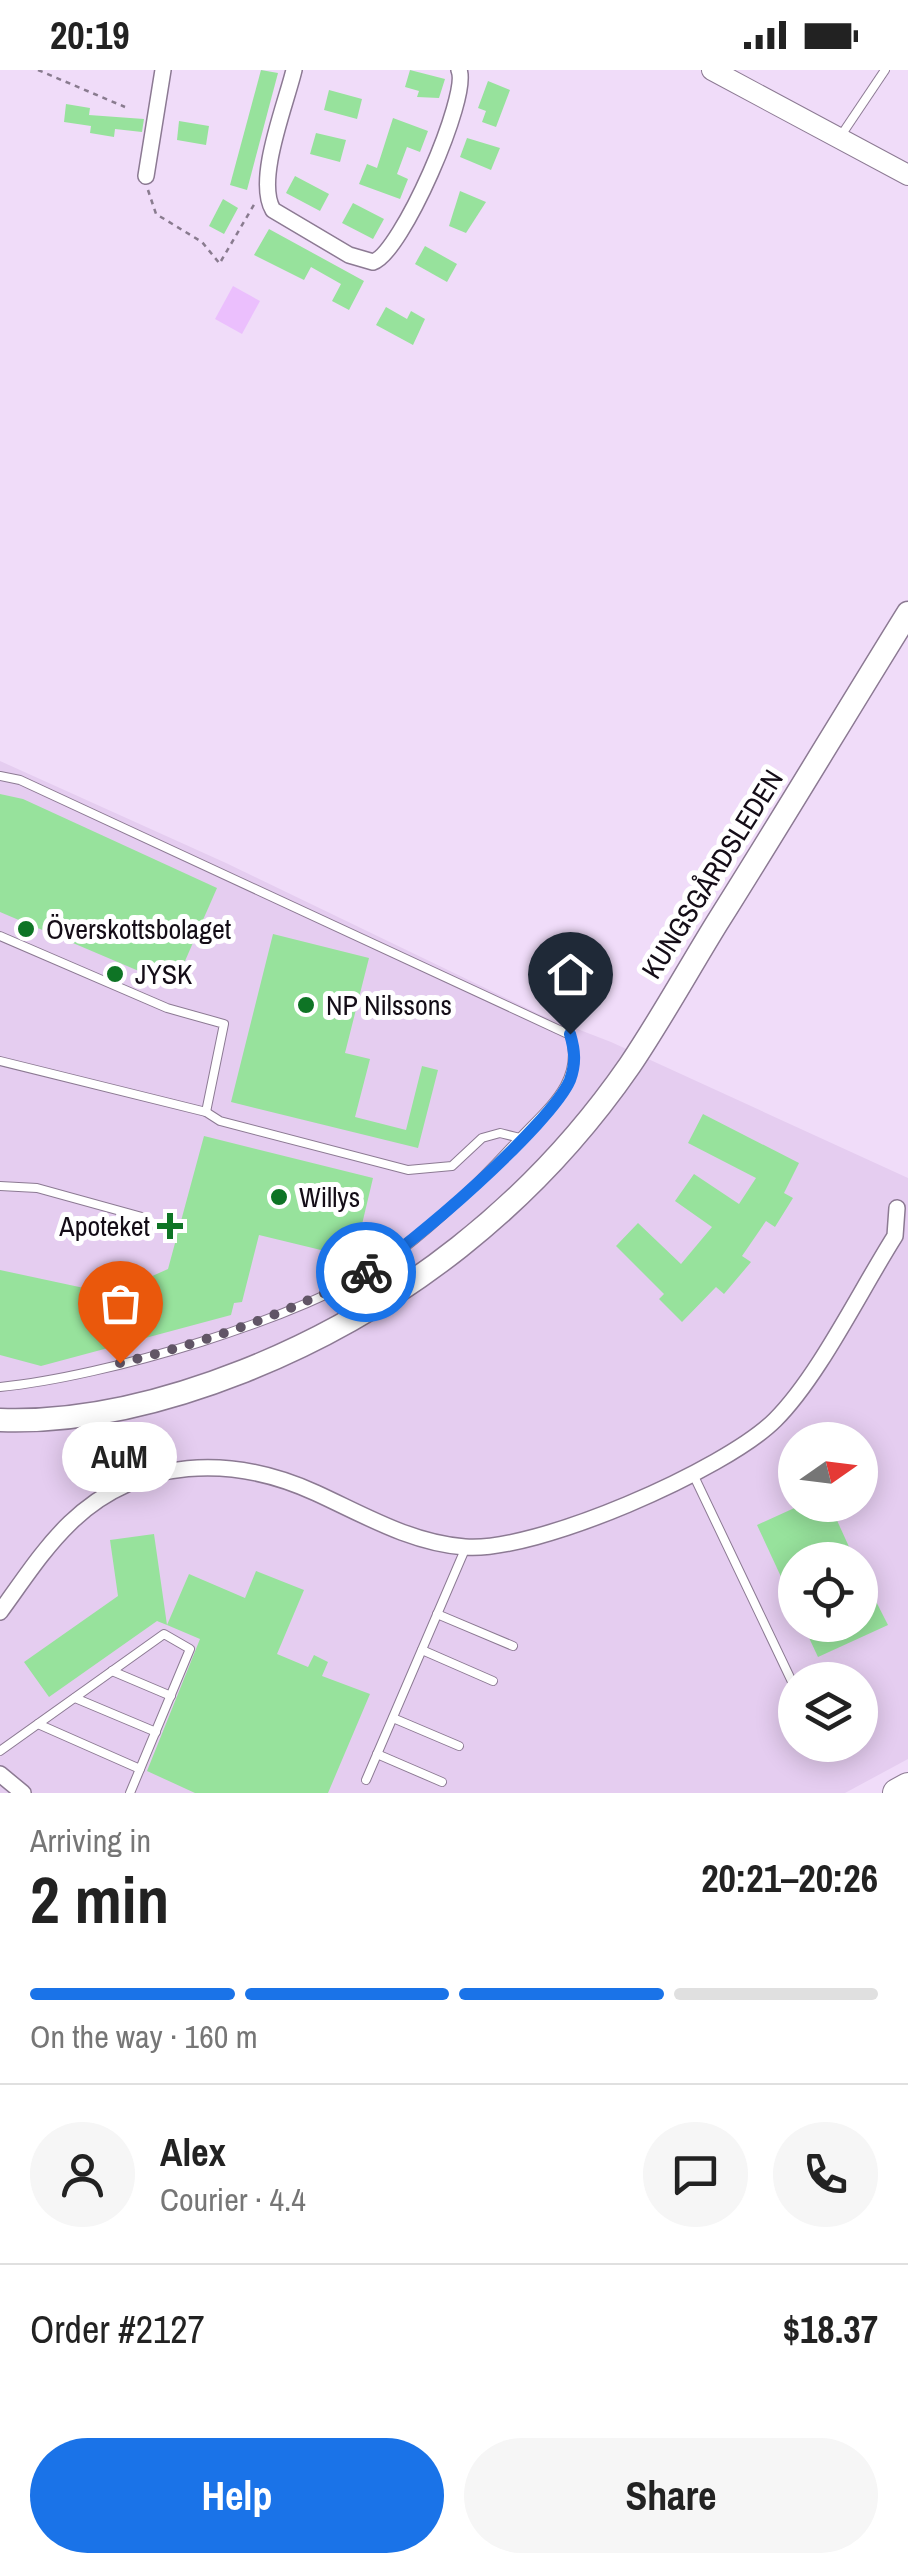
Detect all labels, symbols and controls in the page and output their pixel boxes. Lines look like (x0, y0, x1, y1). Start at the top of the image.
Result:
text: 20:19 (50, 10, 130, 61)
street label: KUNGSGÅRDSLEDEN (632, 762, 792, 986)
place label: Överskottsbolaget (46, 910, 231, 948)
marker: Överskottsbolaget (15, 918, 37, 940)
pin (528, 932, 613, 1035)
icon: home (543, 947, 598, 1002)
place label: JYSK (135, 955, 192, 993)
marker: JYSK (104, 963, 126, 985)
place label: NP Nilssons (326, 986, 452, 1024)
marker: NP Nilssons (295, 994, 317, 1016)
place label: Willys (299, 1178, 360, 1216)
marker: Willys (268, 1186, 290, 1208)
place label: Apoteket (58, 1207, 150, 1245)
marker: Apoteket (159, 1215, 181, 1237)
courier (316, 1222, 416, 1322)
icon: bike (339, 1245, 394, 1300)
pin (78, 1261, 163, 1364)
icon: bag (93, 1276, 148, 1331)
north arrow (778, 1422, 878, 1522)
map controls (778, 1422, 878, 1762)
callout: AuM (62, 1423, 178, 1493)
text: AuM (91, 1435, 148, 1478)
button: locate (778, 1542, 878, 1642)
button: layers (778, 1662, 878, 1762)
text: Arriving in (30, 1819, 151, 1862)
text: 20:21–20:26 (701, 1853, 878, 1904)
text: 2 min (30, 1856, 169, 1943)
text: On the way · 160 m (30, 2015, 258, 2058)
button: person (30, 2122, 135, 2227)
button: chat (643, 2122, 748, 2227)
button: phone (773, 2122, 878, 2227)
text: Alex (160, 2127, 226, 2178)
text: Courier · 4.4 (160, 2178, 306, 2221)
text: Order #2127 (30, 2304, 205, 2355)
text: $18.37 (783, 2304, 878, 2355)
button: Help (30, 2438, 444, 2553)
button: Share (464, 2438, 878, 2553)

